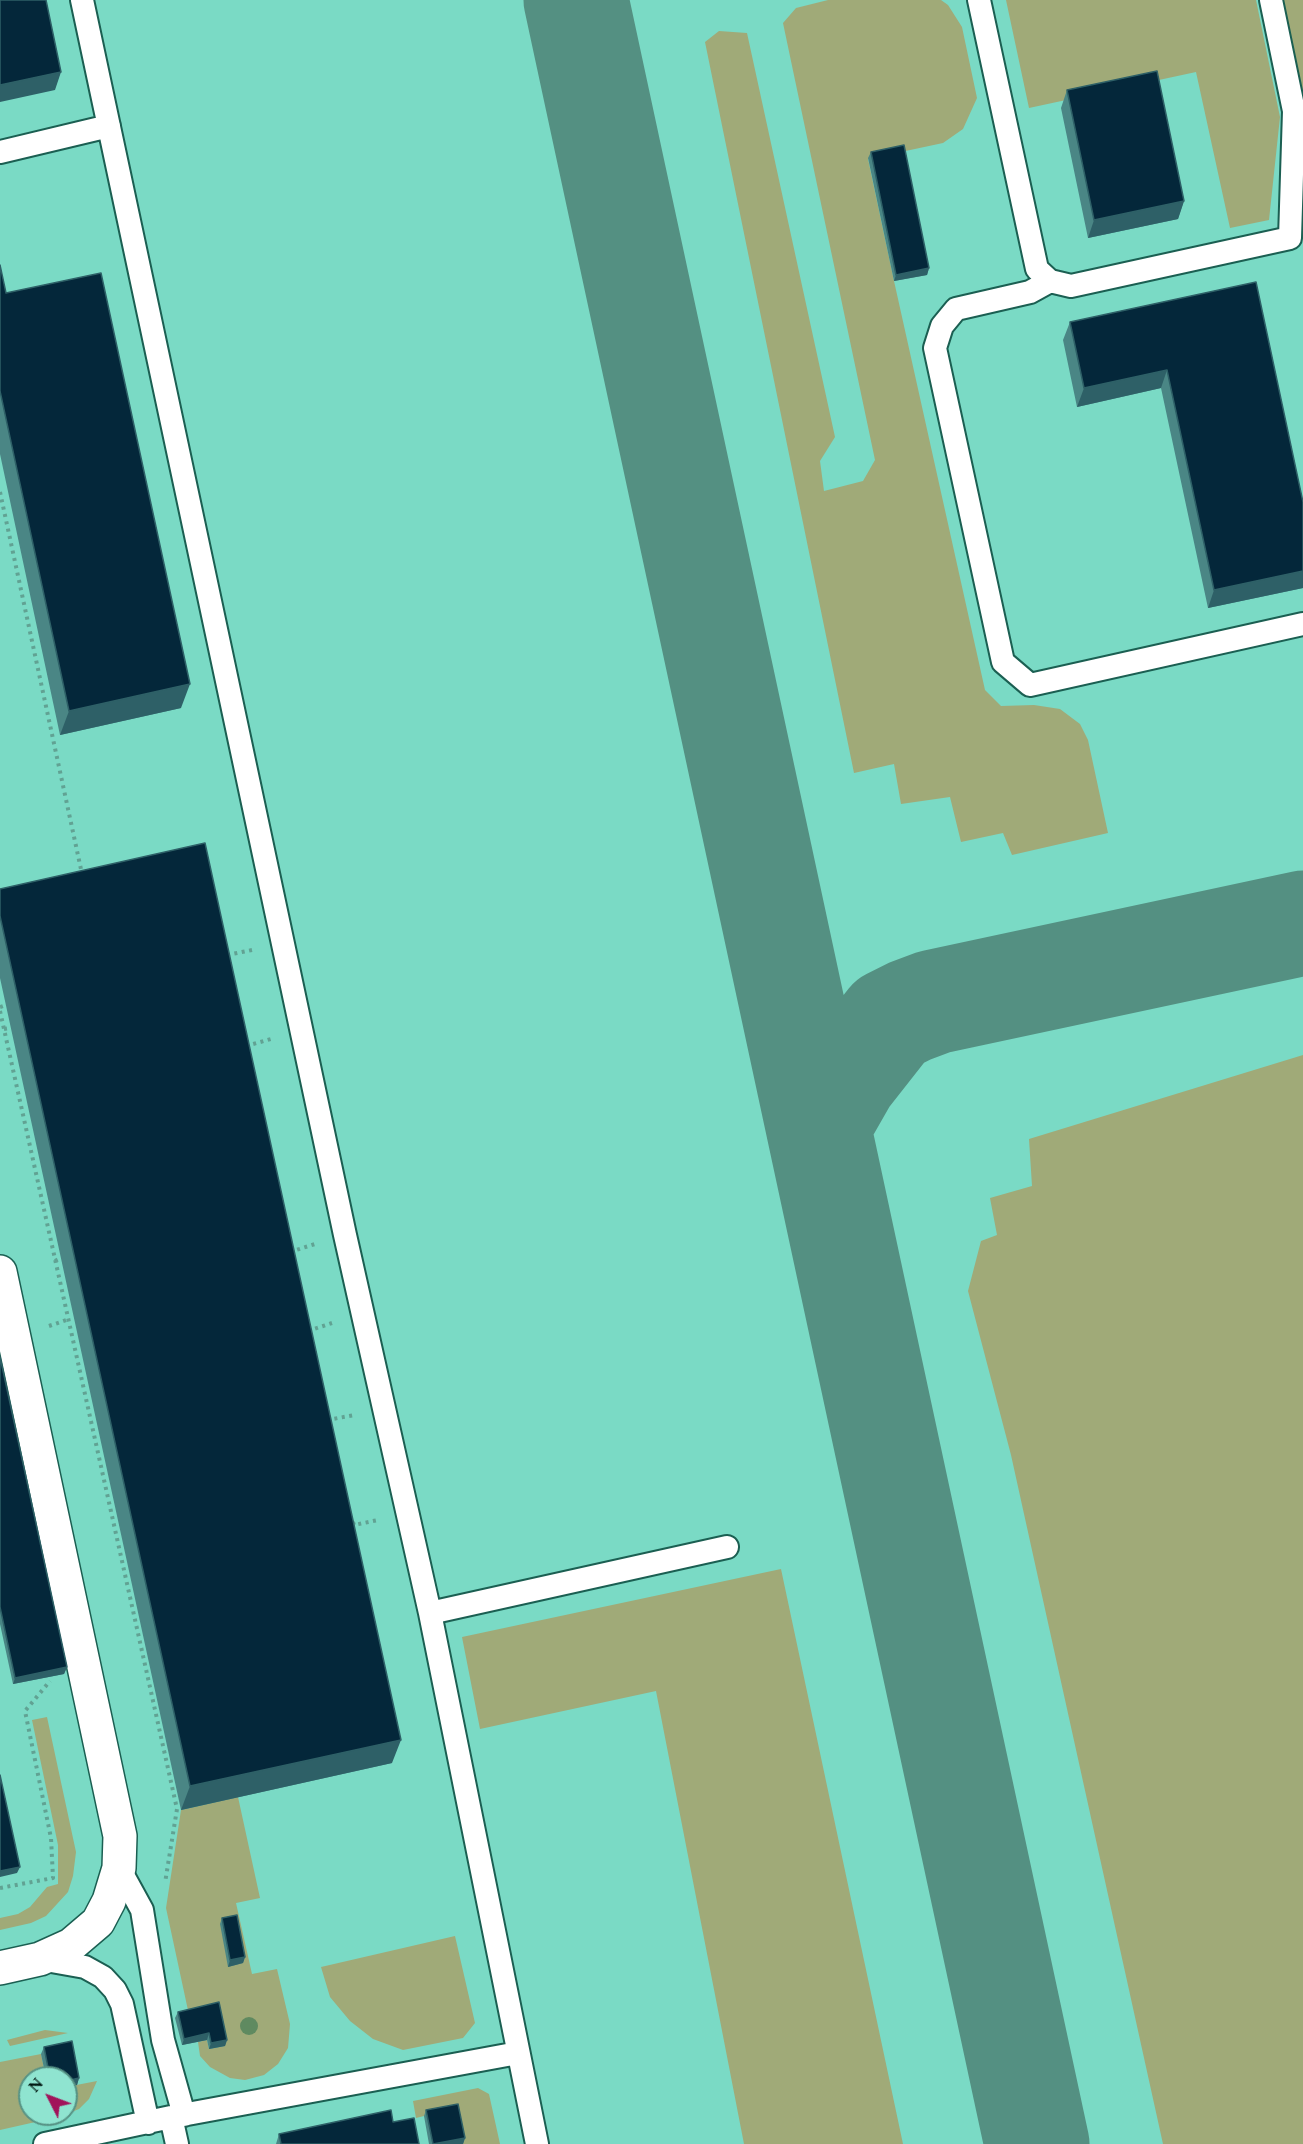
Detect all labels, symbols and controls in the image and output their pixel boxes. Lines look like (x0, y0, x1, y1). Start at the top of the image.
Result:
north arrow (18, 2066, 78, 2126)
text: N (23, 2072, 49, 2098)

